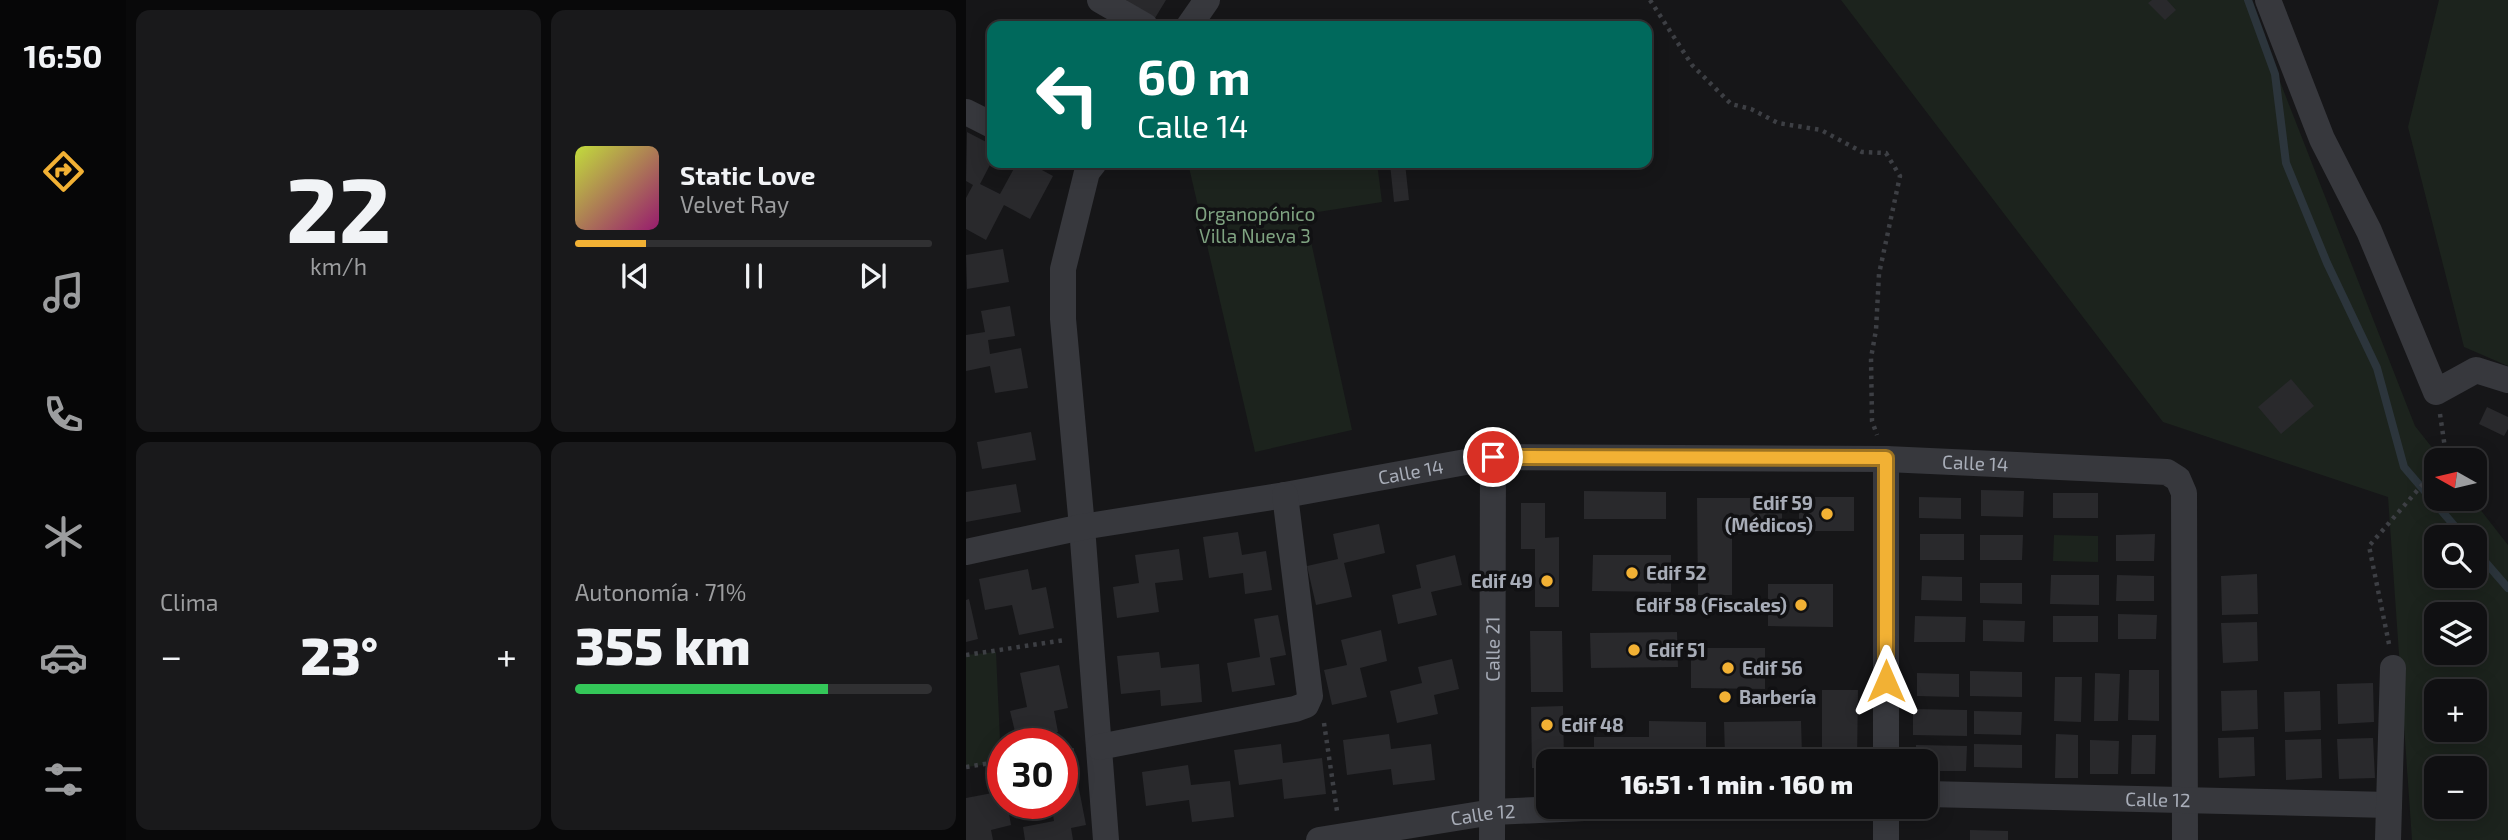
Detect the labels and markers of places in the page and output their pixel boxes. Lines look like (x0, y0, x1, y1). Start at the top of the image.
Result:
pin (1463, 427, 1523, 487)
place label: Edif 59 (Médicos) (1725, 491, 1813, 536)
marker: Edif 59 (Médicos) (1819, 506, 1835, 522)
place label: Edif 52 (1646, 561, 1707, 584)
marker: Edif 52 (1624, 565, 1640, 581)
place label: Edif 49 (1471, 569, 1533, 592)
marker: Edif 49 (1539, 573, 1555, 589)
place label: Edif 58 (Fiscales) (1636, 593, 1787, 616)
marker: Edif 58 (Fiscales) (1793, 597, 1809, 613)
place label: Edif 51 (1648, 638, 1706, 661)
marker: Edif 51 (1626, 642, 1642, 658)
place label: Edif 56 (1742, 656, 1803, 679)
marker: Edif 56 (1720, 660, 1736, 676)
place label: Barbería (1739, 685, 1816, 708)
marker: Barbería (1717, 689, 1733, 705)
place label: Edif 48 (1561, 713, 1624, 736)
marker: Edif 48 (1539, 717, 1555, 733)

